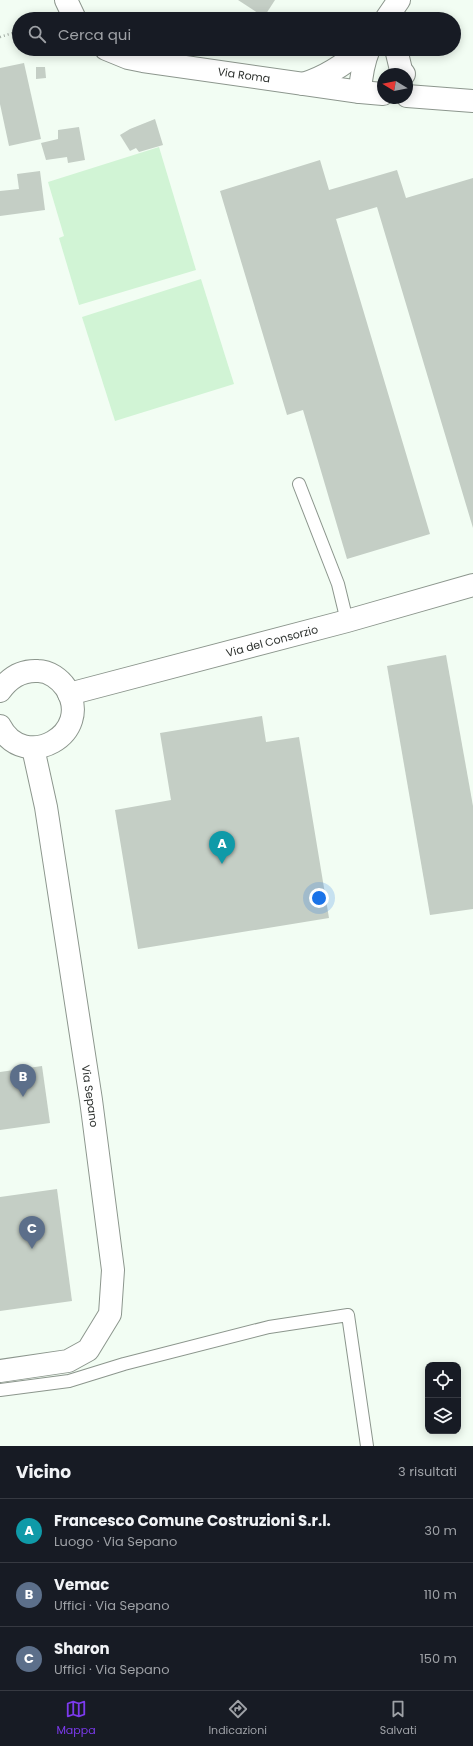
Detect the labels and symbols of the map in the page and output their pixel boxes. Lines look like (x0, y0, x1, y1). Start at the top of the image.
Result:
street label: Via Roma (217, 63, 271, 87)
north arrow (377, 68, 413, 104)
street label: Via del Consorzio (224, 621, 320, 661)
pin: A (209, 831, 235, 864)
your location (309, 888, 329, 908)
pin: B (10, 1064, 36, 1097)
street label: Via Sepano (78, 1064, 102, 1128)
pin: C (19, 1216, 45, 1249)

